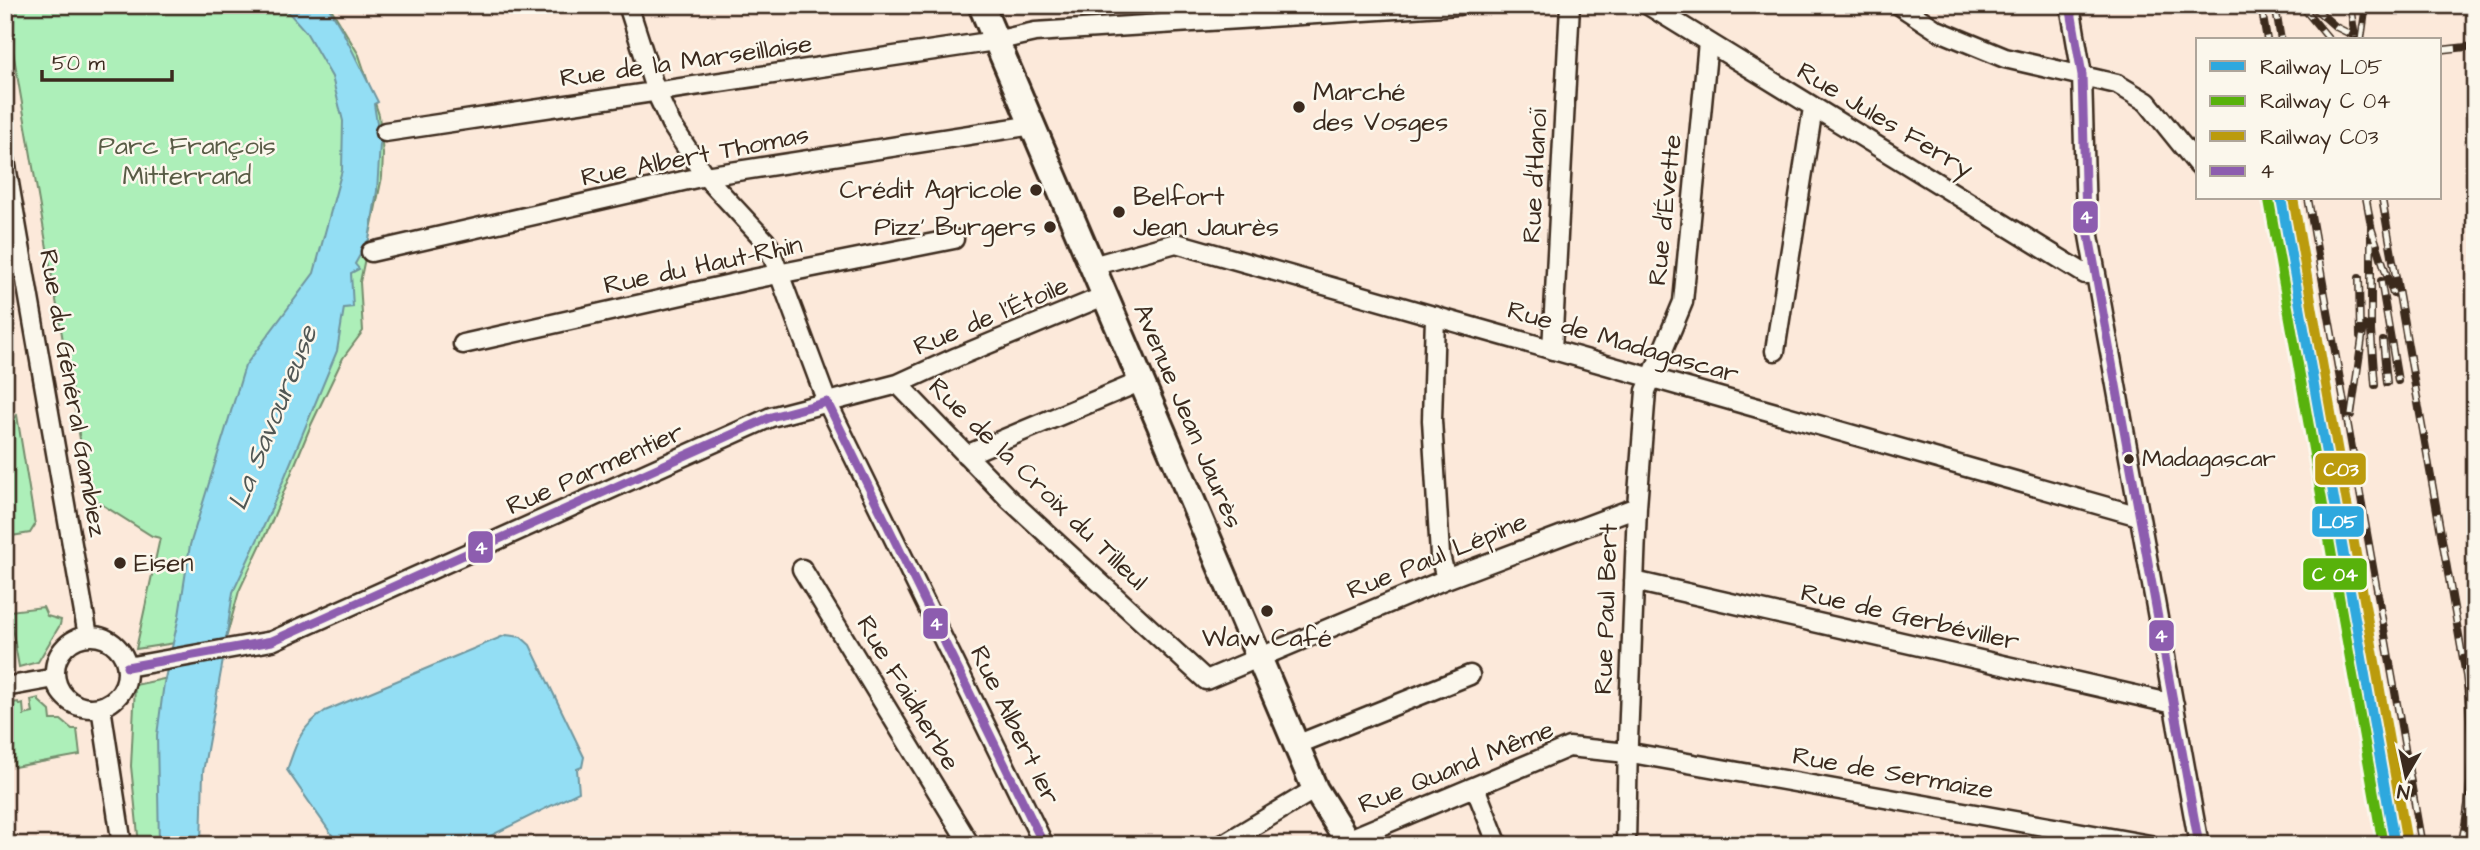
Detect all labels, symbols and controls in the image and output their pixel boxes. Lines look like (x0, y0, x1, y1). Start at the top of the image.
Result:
street label: Rue de la Marseillaise (558, 25, 814, 97)
scale bar (42, 38, 172, 82)
legend (2196, 38, 2442, 200)
text: 50 m (52, 49, 106, 78)
street label: Rue Jules Ferry (1789, 53, 1980, 189)
text: Railway L05 (2260, 53, 2383, 84)
place label: Marché des Vosges (1313, 74, 1448, 142)
text: Railway C 04 (2260, 87, 2391, 118)
marker: Marché des Vosges (1291, 99, 1307, 115)
street label: Rue d'Hanoï (1514, 107, 1557, 244)
street label: Rue Albert Thomas (578, 116, 812, 196)
text: Railway C03 (2260, 123, 2379, 154)
park label: Parc François Mitterrand (98, 128, 276, 194)
street label: Rue d'Évette (1639, 133, 1691, 287)
text: 4 (2260, 157, 2274, 186)
place label: Crédit Agricole (839, 172, 1022, 210)
place label: Belfort Jean Jaurès (1133, 179, 1279, 245)
marker: Crédit Agricole (1028, 182, 1044, 198)
line badge: 4 (2072, 200, 2099, 234)
marker: Belfort Jean Jaurès (1111, 204, 1127, 220)
text: 4 (2080, 204, 2093, 231)
place label: Pizz' Burgers (874, 209, 1036, 247)
marker: Pizz' Burgers (1042, 219, 1058, 235)
street label: Rue du Haut-Rhin (600, 226, 806, 304)
street label: Rue du Général Gambiez (30, 246, 116, 540)
street label: Rue de l'Étoile (908, 267, 1074, 365)
street label: Rue de Madagascar (1503, 292, 1743, 394)
street label: Avenue Jean Jaurès (1124, 298, 1252, 534)
water label: La Savoureuse (218, 318, 328, 516)
street label: Rue de la Croix du Tilleul (920, 370, 1156, 598)
street label: Rue Parmentier (501, 414, 689, 524)
place label: Madagascar (2142, 442, 2276, 477)
marker: Madagascar (2122, 452, 2136, 466)
line badge: C03 (2314, 452, 2367, 486)
text: C03 (2323, 457, 2359, 484)
street label: Rue Paul Lépine (1342, 503, 1532, 609)
line badge: L05 (2311, 505, 2365, 538)
text: L05 (2319, 509, 2358, 536)
street label: Rue Paul Bert (1585, 522, 1627, 695)
line badge: 4 (467, 530, 494, 564)
text: 4 (475, 535, 488, 562)
place label: Eisen (134, 545, 193, 581)
marker: Eisen (112, 555, 128, 571)
line badge: C 04 (2302, 557, 2368, 591)
text: C 04 (2312, 562, 2358, 589)
street label: Rue de Gerbéviller (1797, 574, 2023, 660)
marker: Waw Café (1259, 603, 1275, 619)
line badge: 4 (922, 607, 949, 640)
street label: Rue Faidherbe (848, 609, 968, 777)
text: 4 (930, 611, 943, 638)
line badge: 4 (2148, 619, 2175, 652)
place label: Waw Café (1202, 620, 1332, 656)
text: 4 (2155, 623, 2168, 650)
street label: Rue Albert 1er (961, 640, 1069, 810)
street label: Rue Quand Même (1353, 711, 1559, 823)
street label: Rue de Sermaize (1790, 738, 1996, 808)
north arrow (2372, 742, 2442, 812)
text: N (2395, 777, 2412, 806)

